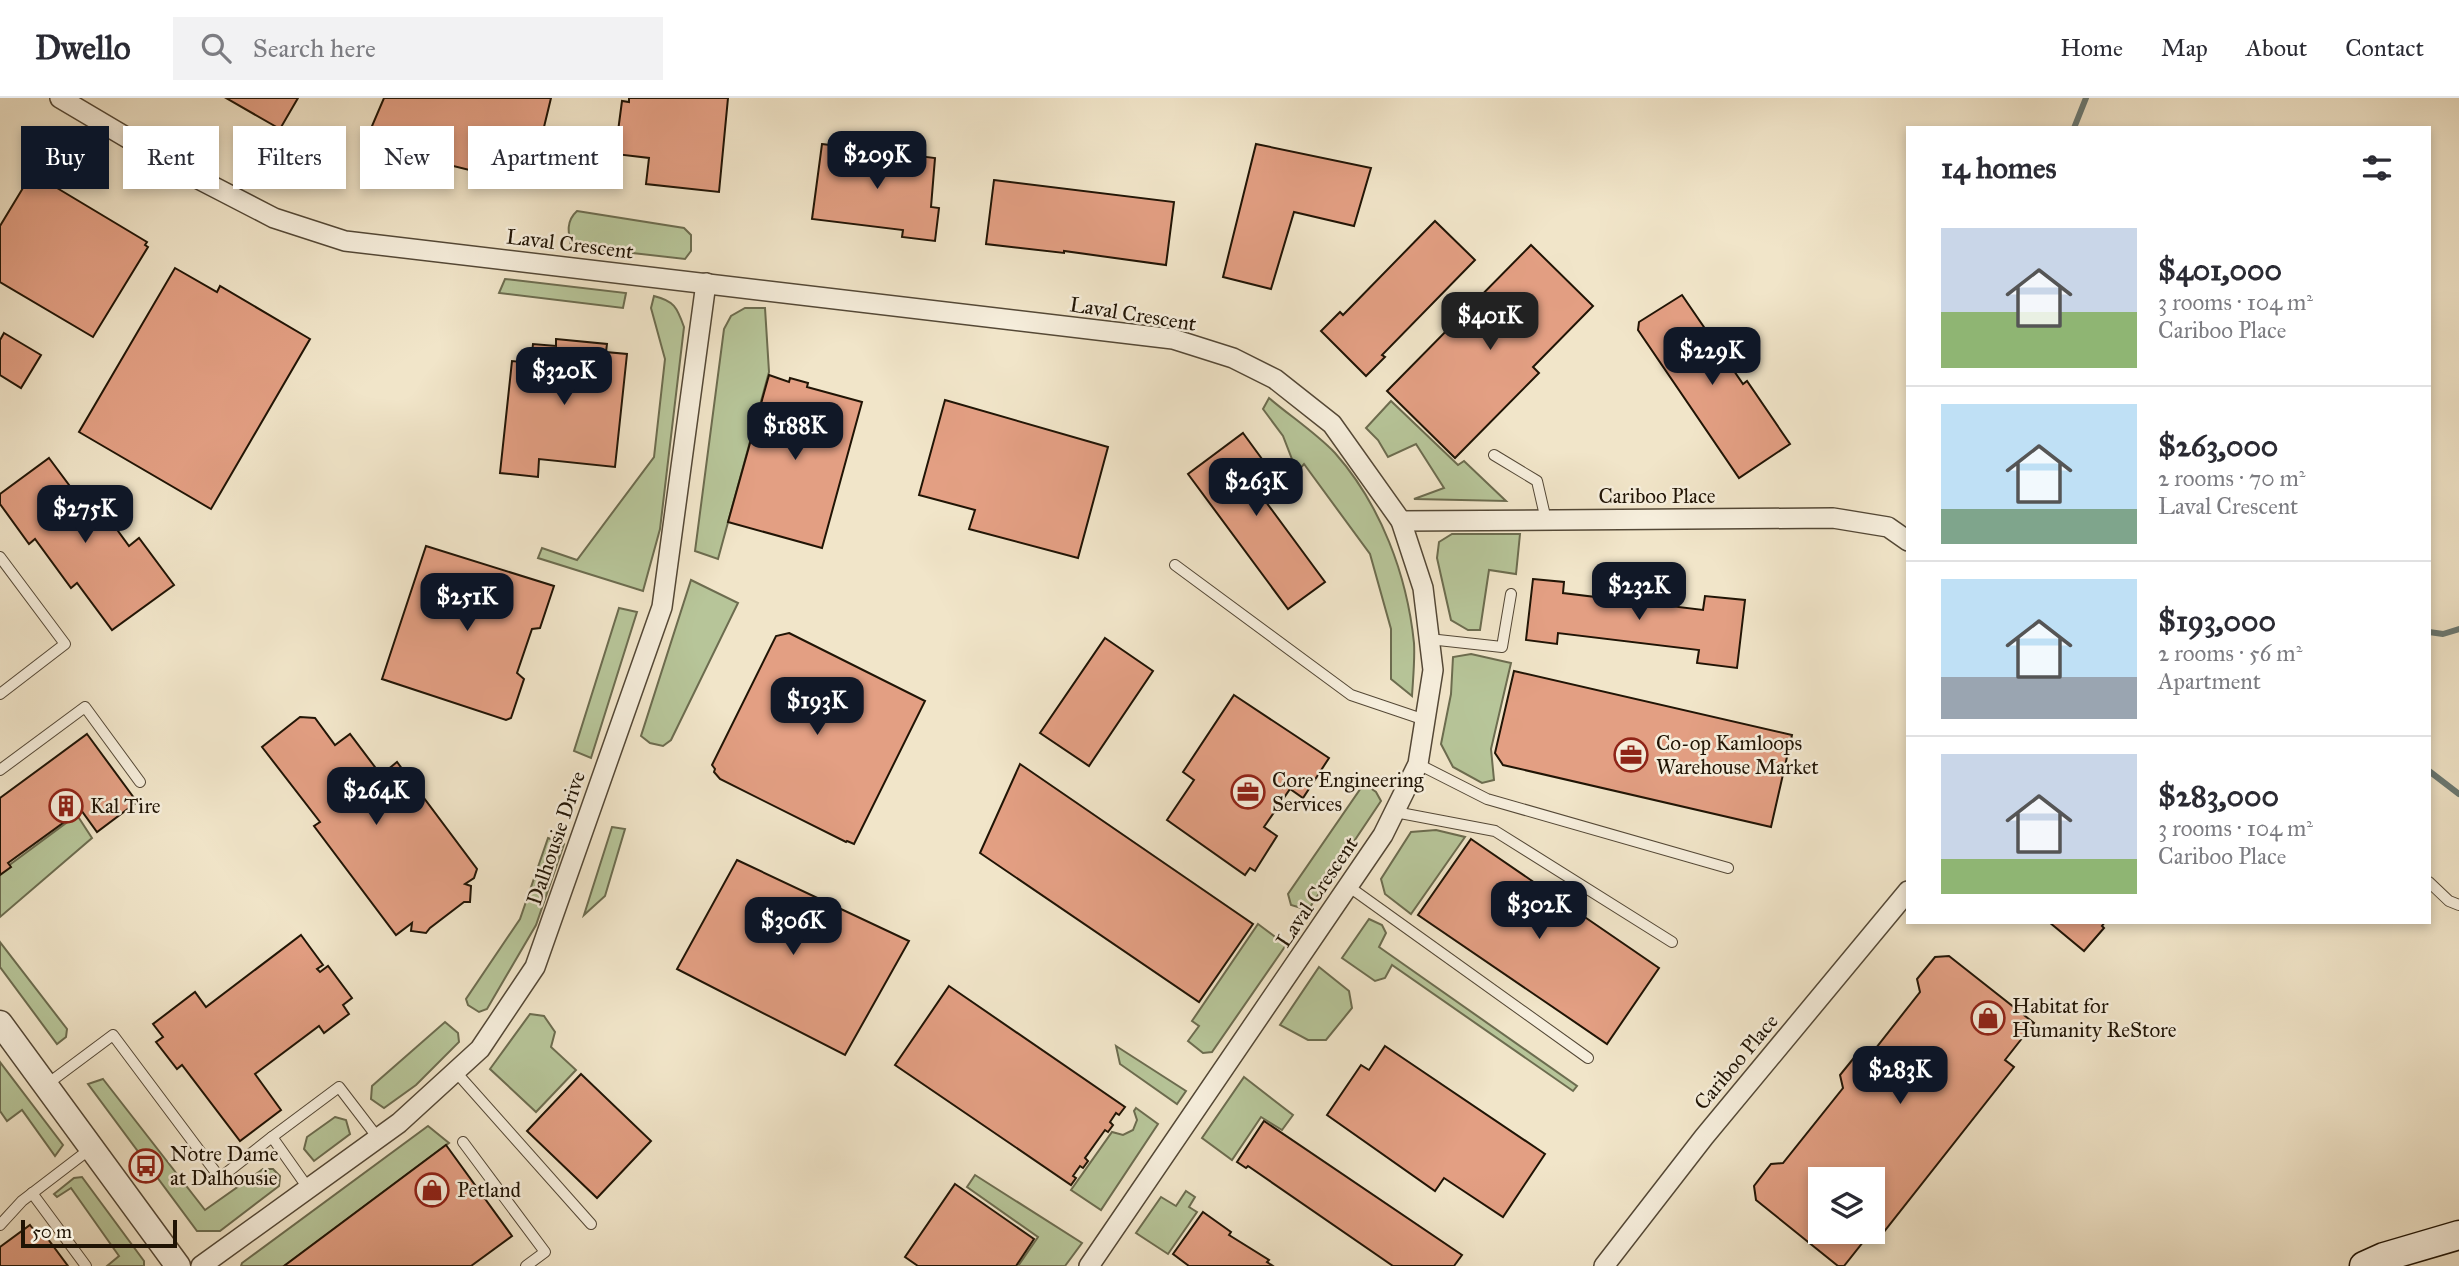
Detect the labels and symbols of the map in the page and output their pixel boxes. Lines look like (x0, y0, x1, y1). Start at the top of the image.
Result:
pin: $209K (828, 132, 926, 191)
street label: Laval Crescent (505, 223, 636, 265)
street label: Laval Crescent (1068, 291, 1199, 337)
pin: $401K (1441, 292, 1539, 352)
pin: $229K (1663, 328, 1761, 387)
pin: $320K (515, 348, 613, 407)
pin: $188K (746, 402, 844, 462)
pin: $263K (1207, 458, 1305, 518)
street label: Cariboo Place (1598, 483, 1716, 509)
pin: $275K (36, 486, 134, 545)
pin: $232K (1590, 562, 1688, 622)
pin: $251K (418, 574, 516, 633)
pin: $193K (768, 678, 866, 737)
place label: Co-op Kamloops Warehouse Market (1656, 730, 1819, 780)
office icon: Co-op Kamloops Warehouse Market (1612, 736, 1650, 774)
street label: Dalhousie Drive (521, 767, 591, 908)
place label: Core Engineering Services (1272, 767, 1424, 817)
pin: $264K (327, 768, 425, 827)
office icon: Core Engineering Services (1229, 773, 1267, 811)
building icon: Kal Tire (47, 787, 85, 825)
place label: Kal Tire (90, 793, 161, 819)
street label: Laval Crescent (1270, 831, 1364, 952)
pin: $302K (1490, 882, 1588, 941)
pin: $306K (744, 898, 842, 957)
place label: Habitat for Humanity ReStore (2012, 993, 2177, 1043)
shop icon: Habitat for Humanity ReStore (1969, 999, 2007, 1037)
street label: Cariboo Place (1688, 1009, 1784, 1115)
pin: $283K (1851, 1046, 1949, 1106)
place label: Notre Dame at Dalhousie (170, 1141, 279, 1191)
bus stop icon: Notre Dame at Dalhousie (127, 1147, 165, 1185)
shop icon: Petland (413, 1171, 451, 1209)
place label: Petland (457, 1177, 522, 1203)
scale bar (21, 1217, 177, 1249)

